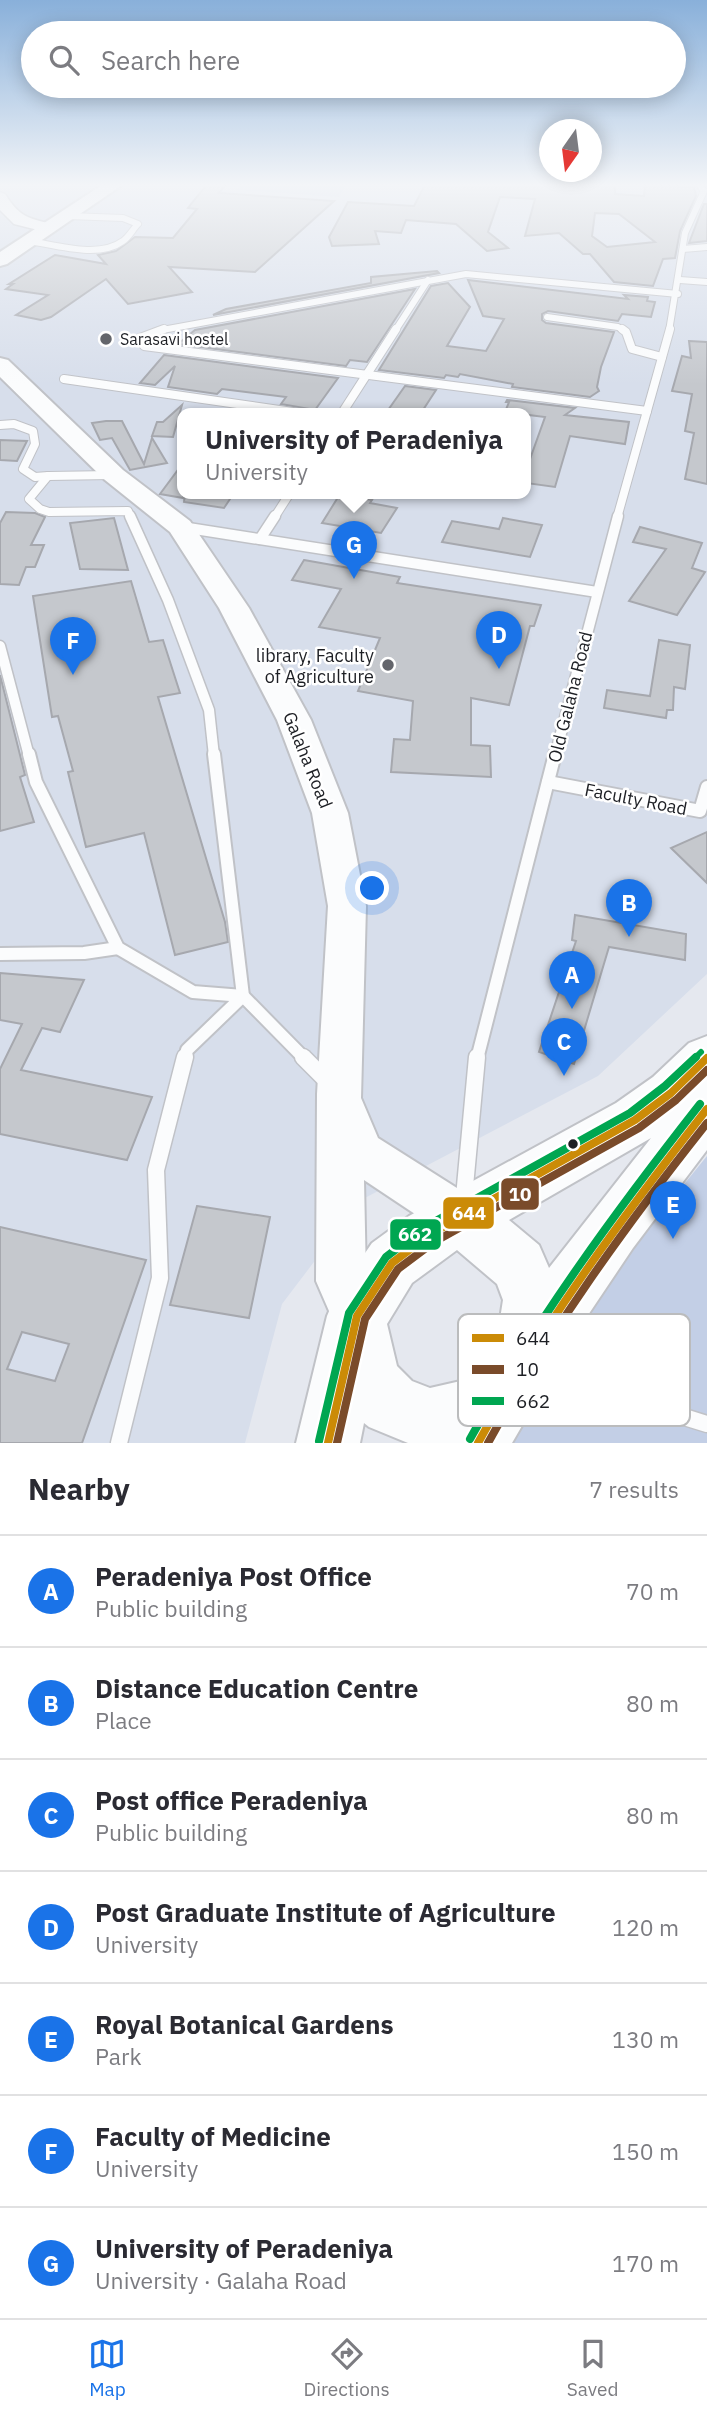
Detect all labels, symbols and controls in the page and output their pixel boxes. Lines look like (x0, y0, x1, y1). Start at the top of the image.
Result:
search box (21, 21, 686, 98)
icon: search (45, 41, 83, 79)
text: Search here (101, 43, 240, 77)
north arrow (539, 119, 602, 182)
place label: Sarasavi hostel (120, 329, 228, 349)
marker: Sarasavi hostel (98, 331, 114, 347)
popup (177, 408, 531, 499)
text: University of Peradeniya (205, 422, 503, 456)
text: University (205, 456, 308, 486)
pin: G (331, 521, 377, 579)
pin: D (476, 611, 522, 669)
pin: F (50, 617, 96, 675)
street label: Old Galaha Road (543, 629, 597, 765)
place label: library, Faculty of Agriculture (256, 644, 374, 688)
marker: library, Faculty of Agriculture (380, 657, 396, 673)
street label: Galaha Road (278, 708, 338, 812)
street label: Faculty Road (583, 778, 689, 820)
your location (355, 871, 389, 905)
pin: B (606, 879, 652, 937)
pin: A (549, 951, 595, 1009)
pin: C (541, 1018, 587, 1076)
unlabelled marker (566, 1137, 580, 1151)
line badge: 10 (500, 1177, 540, 1211)
pin: E (650, 1181, 696, 1239)
text: 10 (509, 1182, 531, 1206)
line badge: 644 (442, 1196, 495, 1230)
text: 644 (452, 1201, 486, 1225)
line badge: 662 (389, 1218, 442, 1251)
text: 662 (398, 1222, 432, 1246)
legend (458, 1314, 690, 1426)
text: 644 (516, 1326, 550, 1350)
text: 10 (516, 1357, 539, 1381)
text: 662 (516, 1389, 550, 1413)
text: Nearby (28, 1469, 130, 1508)
text: 7 results (589, 1474, 679, 1504)
text: Peradeniya Post Office (95, 1559, 372, 1593)
text: A (43, 1576, 59, 1606)
text: 70 m (626, 1576, 679, 1606)
text: Public building (95, 1593, 247, 1623)
text: Distance Education Centre (95, 1671, 418, 1705)
text: B (43, 1688, 59, 1718)
text: 80 m (626, 1688, 679, 1718)
text: Place (95, 1705, 152, 1735)
text: Post office Peradeniya (95, 1783, 368, 1817)
text: C (44, 1800, 58, 1830)
text: 80 m (626, 1800, 679, 1830)
text: Public building (95, 1817, 247, 1847)
text: Post Graduate Institute of Agriculture (95, 1895, 556, 1929)
text: D (43, 1912, 59, 1942)
text: 120 m (612, 1912, 679, 1942)
text: University (95, 1929, 198, 1959)
text: Royal Botanical Gardens (95, 2007, 394, 2041)
text: E (44, 2024, 58, 2054)
text: 130 m (612, 2024, 679, 2054)
text: Park (95, 2041, 142, 2071)
text: Faculty of Medicine (95, 2119, 331, 2153)
text: F (44, 2136, 58, 2166)
text: 150 m (612, 2136, 679, 2166)
text: University (95, 2153, 198, 2183)
text: University of Peradeniya (95, 2231, 393, 2265)
text: G (43, 2248, 59, 2278)
text: 170 m (612, 2248, 679, 2278)
text: University · Galaha Road (95, 2265, 347, 2295)
tab: Map (88, 2335, 126, 2401)
tab: Directions (303, 2335, 390, 2401)
tab: Saved (567, 2335, 619, 2401)

